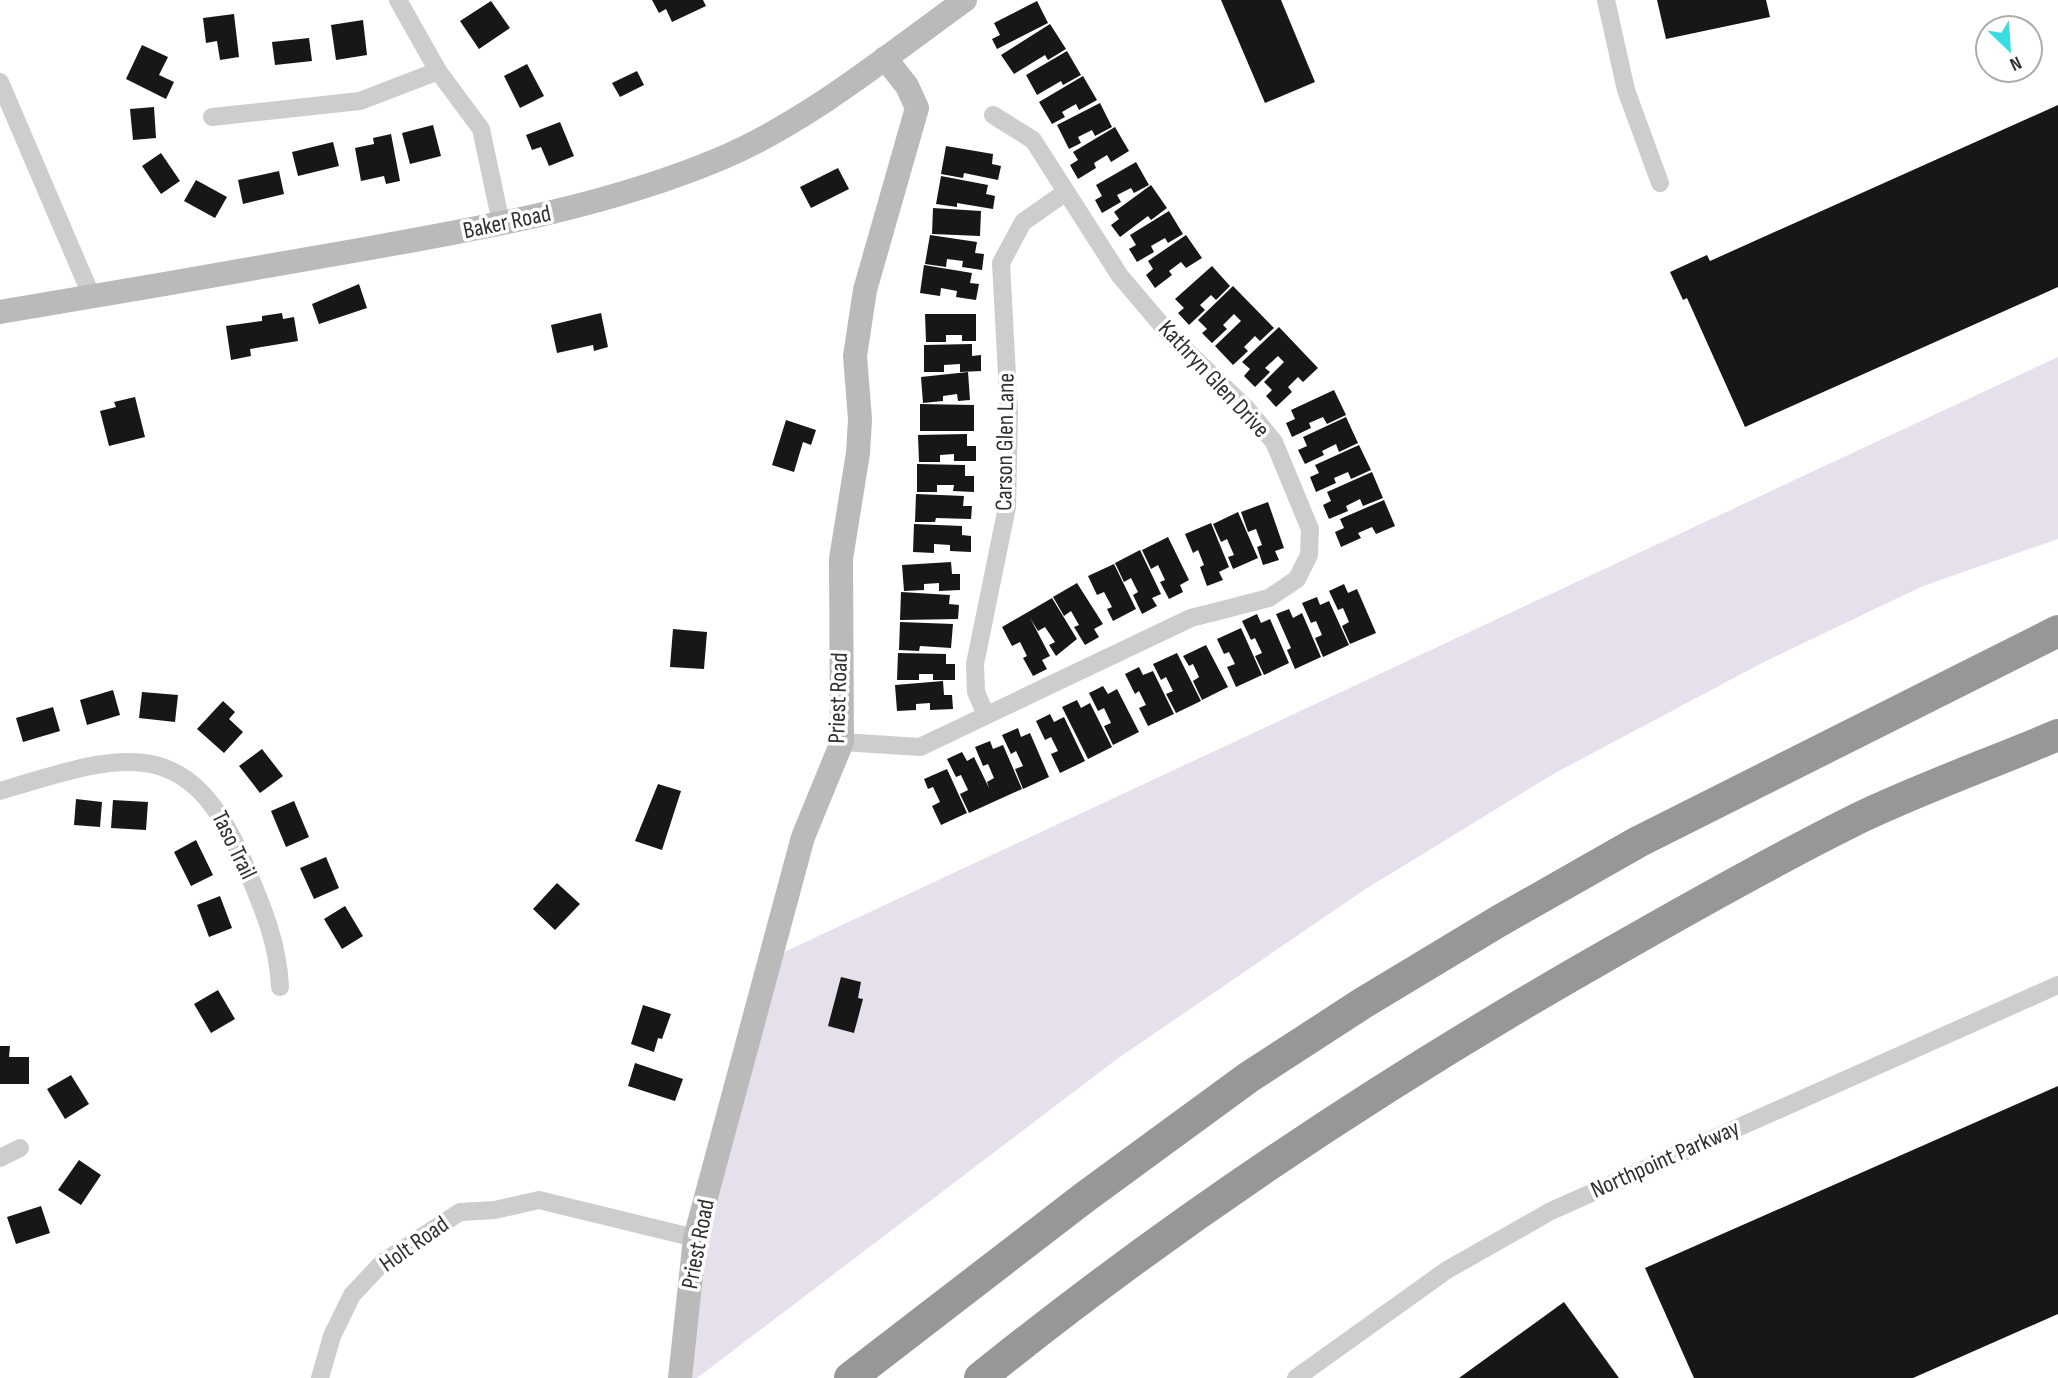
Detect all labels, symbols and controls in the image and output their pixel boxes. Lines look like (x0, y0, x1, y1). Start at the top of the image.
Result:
north arrow (1974, 14, 2044, 84)
text: N (2006, 50, 2025, 76)
street label: Baker Road (460, 199, 554, 245)
street label: Kathryn Glen Drive (1152, 314, 1276, 444)
street label: Carson Glen Lane (989, 373, 1021, 511)
street label: Priest Road (822, 652, 854, 744)
street label: Taso Trail (205, 806, 263, 884)
street label: Northpoint Parkway (1586, 1113, 1744, 1205)
street label: Priest Road (675, 1197, 721, 1291)
street label: Holt Road (374, 1210, 454, 1278)

